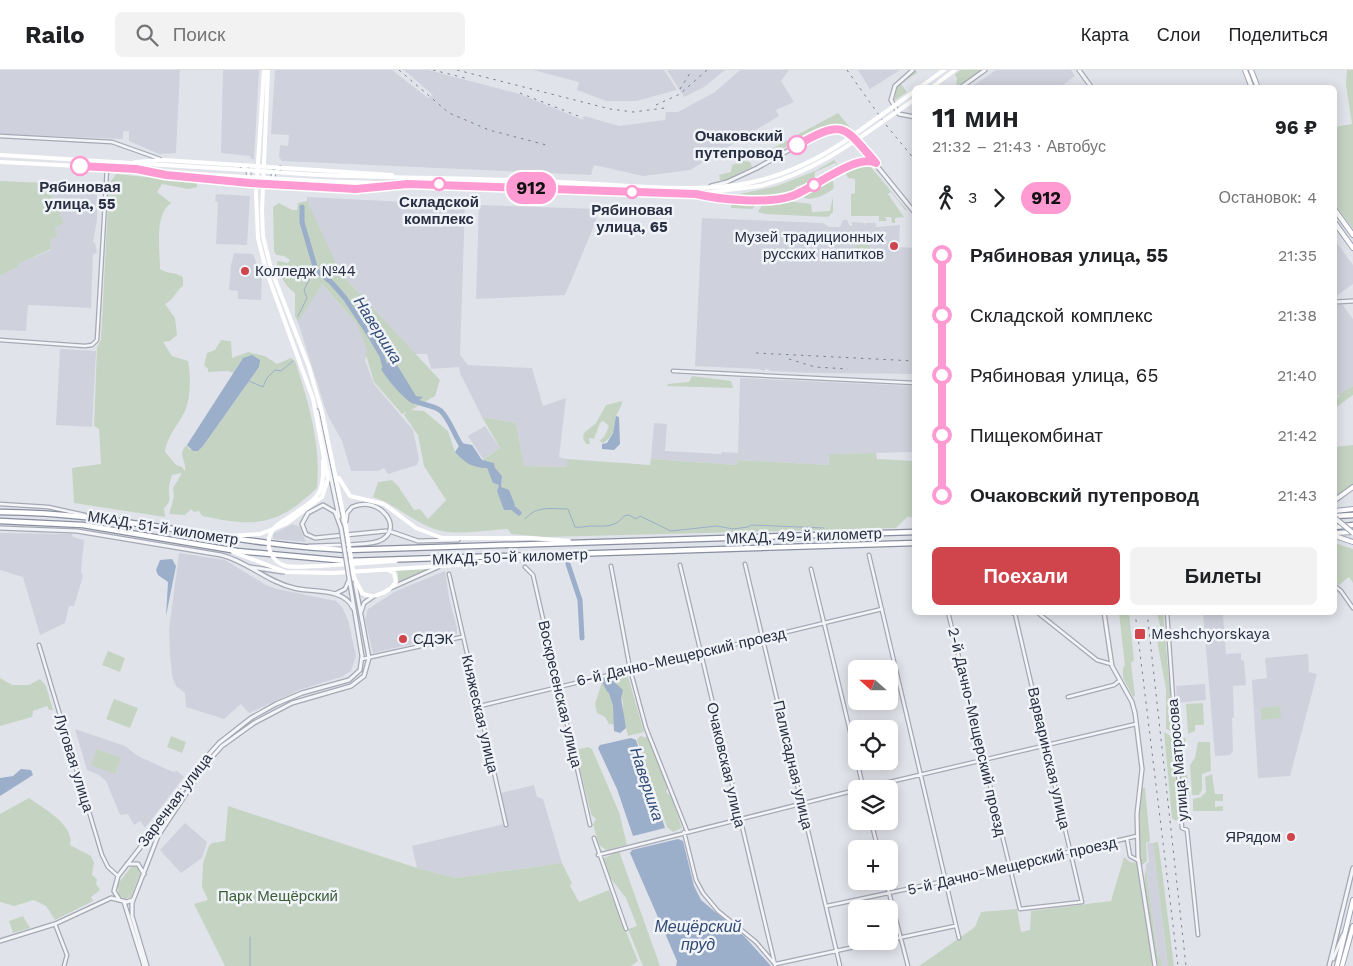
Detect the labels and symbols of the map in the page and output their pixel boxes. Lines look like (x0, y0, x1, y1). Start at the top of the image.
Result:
place label: Очаковский путепровод (695, 127, 783, 162)
marker: Очаковский путепровод (787, 135, 807, 155)
marker: Рябиновая улица, 55 (70, 156, 90, 176)
line badge: 912 (502, 172, 560, 204)
marker: Складской комплекс (432, 177, 446, 191)
place label: Рябиновая улица, 55 (39, 178, 121, 213)
unlabelled marker (807, 178, 821, 192)
marker: Рябиновая улица, 65 (625, 185, 639, 199)
place label: Складской комплекс (399, 193, 479, 228)
place label: Рябиновая улица, 65 (591, 201, 673, 236)
place label: Музей традиционных русских напитков (734, 228, 884, 263)
marker: Музей традиционных русских напитков (888, 240, 900, 252)
place label: Колледж №44 (255, 262, 356, 280)
marker: Колледж №44 (239, 265, 251, 277)
water label: Навершка (350, 293, 406, 367)
street label: МКАД, 51-й километр (86, 507, 240, 549)
street label: МКАД, 49-й километр (726, 524, 882, 548)
street label: МКАД, 50-й километр (432, 545, 588, 569)
street label: Воскресенская улица (534, 619, 586, 770)
street label: 6-й Дачно-Мещерский проезд (574, 624, 788, 690)
place label: Meshchyorskaya (1151, 625, 1270, 643)
street label: 2-й Дачно-Мещерский проезд (944, 626, 1010, 838)
marker: Meshchyorskaya (1133, 627, 1147, 641)
place label: СДЭК (413, 630, 453, 648)
marker: СДЭК (397, 633, 409, 645)
street label: Княжеская улица (458, 653, 502, 775)
north arrow (848, 660, 898, 710)
street label: Варваринская улица (1024, 685, 1074, 831)
street label: улица Матросова (1164, 697, 1192, 822)
street label: Палисадная улица (769, 699, 817, 832)
street label: Очаковская улица (703, 701, 749, 830)
street label: Луговая улица (51, 712, 98, 815)
water label: Навершка (626, 745, 668, 823)
street label: Заречная улица (134, 749, 216, 850)
place label: ЯРядом (1225, 828, 1281, 846)
marker: ЯРядом (1285, 831, 1297, 843)
street label: 5-й Дачно-Мещерский проезд (906, 833, 1119, 899)
park label: Парк Мещёрский (218, 887, 338, 905)
water label: Мещёрский пруд (655, 917, 742, 954)

